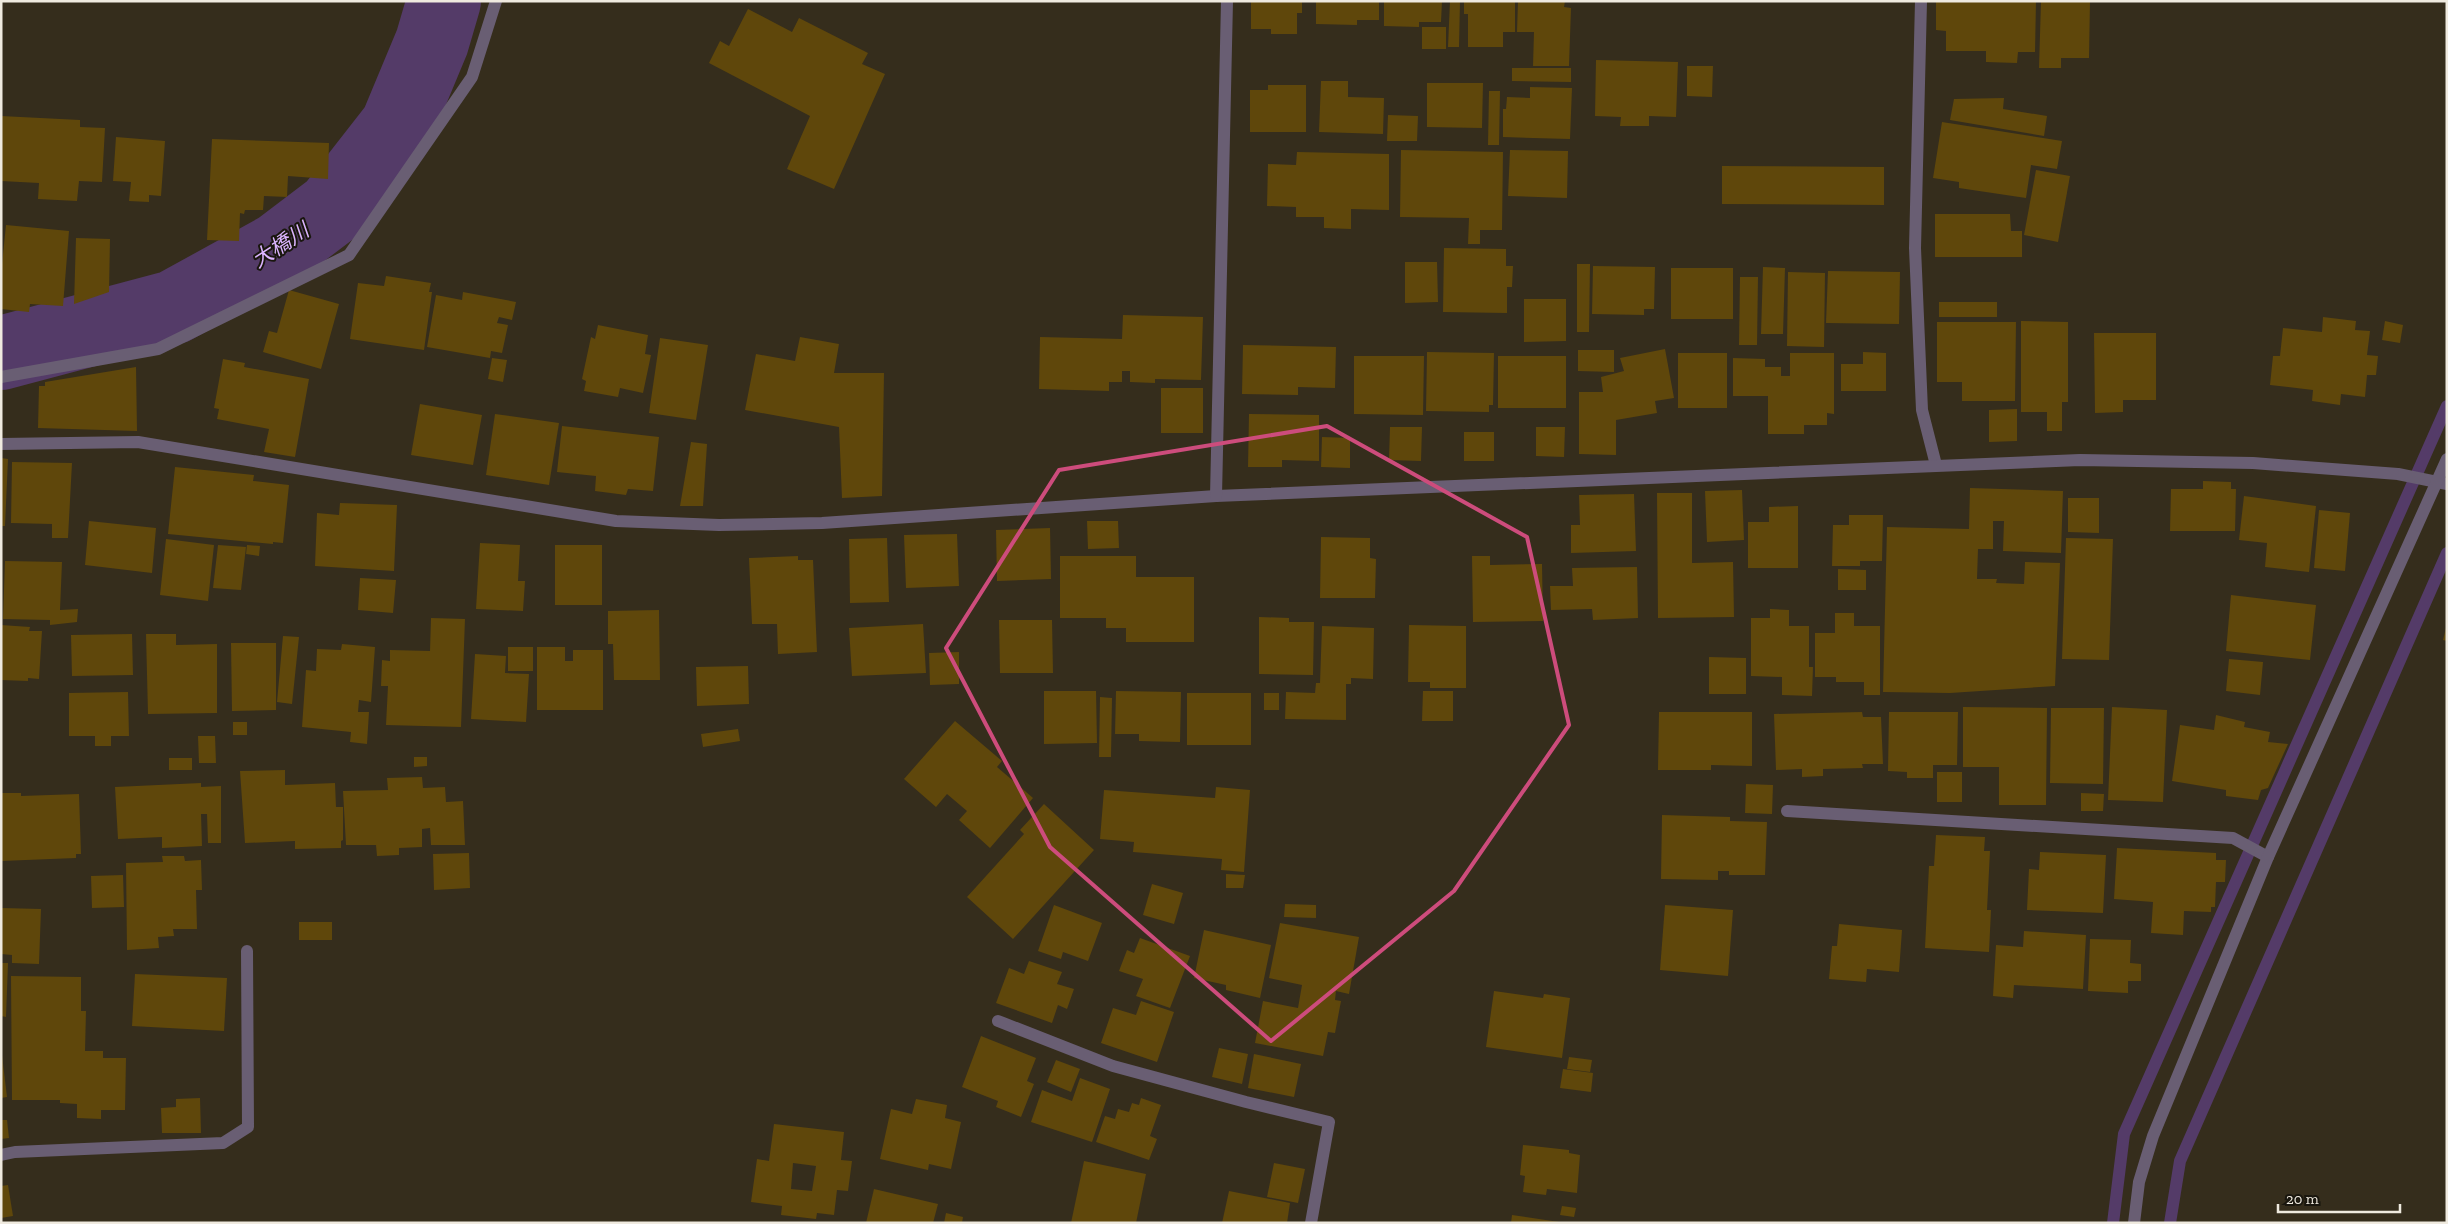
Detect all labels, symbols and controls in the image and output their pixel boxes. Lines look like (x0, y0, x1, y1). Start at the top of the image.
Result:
water label: 大橋川 (247, 216, 315, 273)
scale bar (2278, 1182, 2400, 1214)
text: 20 m (2286, 1190, 2319, 1208)

